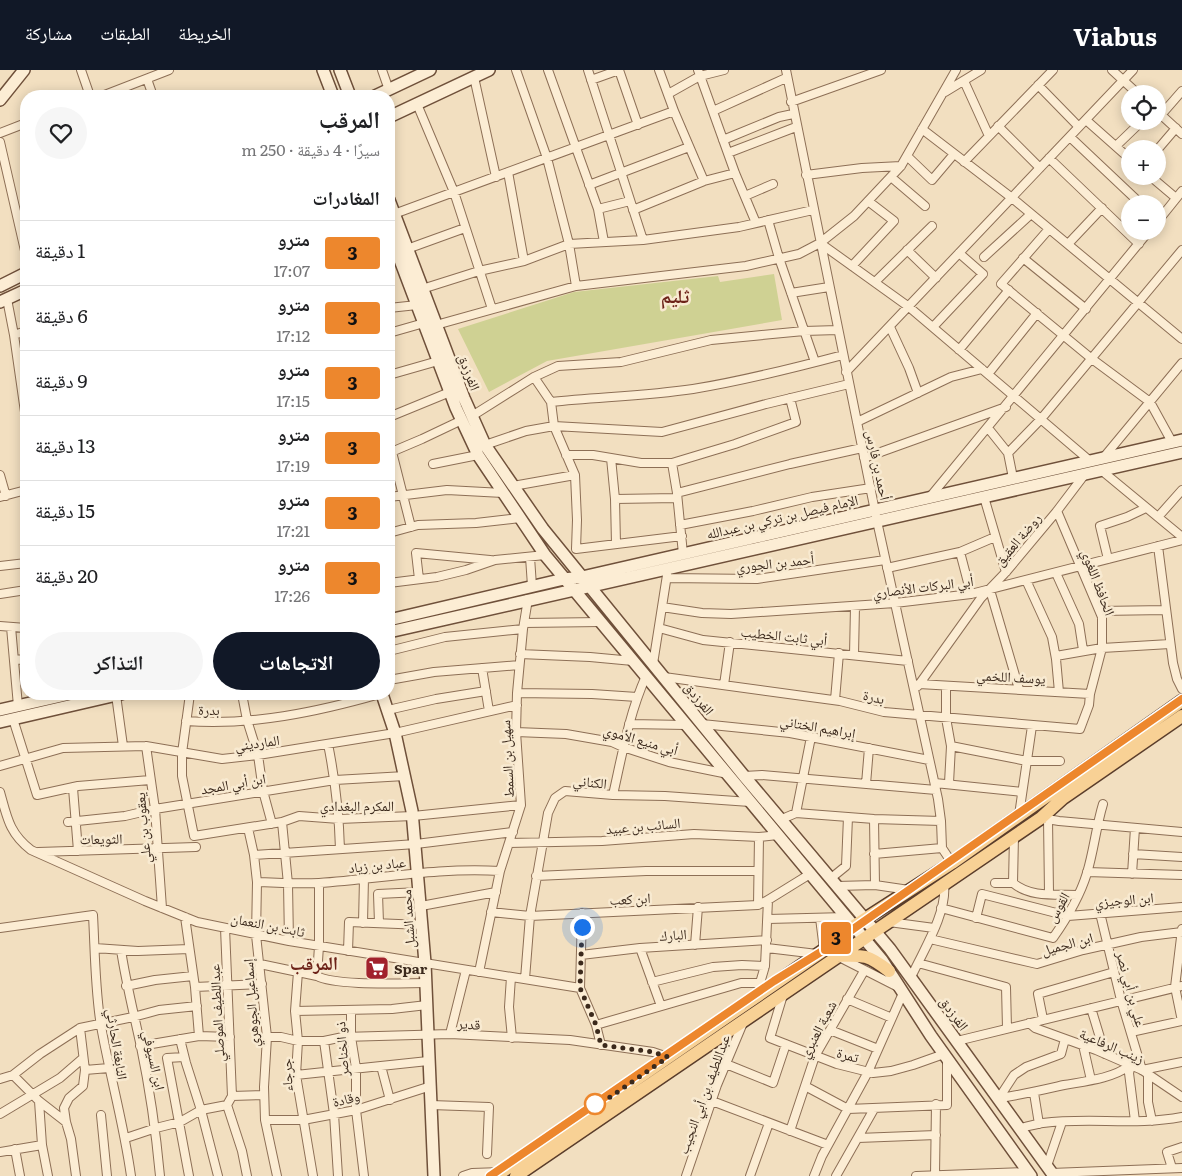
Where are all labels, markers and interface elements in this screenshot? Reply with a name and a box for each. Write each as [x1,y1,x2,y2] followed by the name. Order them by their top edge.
[1073,18,1157,53] text: Viabus
[25,19,72,46] text: مشاركة
[100,19,150,46] text: الطبقات
[178,19,231,46] text: الخريطة
[1121,85,1166,240] map controls
[1121,85,1166,130] button: locate
[319,100,380,135] text: المرقب
[35,107,87,159] button: heart
[241,137,380,161] text: سيرًا · 4 دقيقة · 250 m
[1121,140,1166,185] button: +
[313,183,380,211] text: المغادرات
[1121,195,1166,240] button: −
[277,224,310,252] text: مترو
[35,236,85,264] text: 1 دقيقة
[347,239,358,266] text: 3
[273,258,310,282] text: 17:07
[661,281,690,309] district label: ثليم
[277,289,310,317] text: مترو
[35,301,88,329] text: 6 دقيقة
[347,304,358,331] text: 3
[276,323,310,347] text: 17:12
[454,351,486,393] street label: الفرزدق
[277,354,310,382] text: مترو
[35,366,87,394] text: 9 دقيقة
[347,369,358,396] text: 3
[276,388,310,412] text: 17:15
[277,419,310,447] text: مترو
[862,428,896,502] street label: أحمد بن فارس
[35,431,95,459] text: 13 دقيقة
[347,434,358,461] text: 3
[276,453,310,477] text: 17:19
[277,484,310,512] text: مترو
[704,489,860,546] street label: الإمام فيصل بن تركي بن عبدالله
[35,496,95,524] text: 15 دقيقة
[347,499,358,526] text: 3
[989,508,1046,570] street label: روضة العقيق
[276,518,310,542] text: 17:21
[1075,546,1121,619] street label: الحافظ اللغوي
[735,548,815,579] street label: أحمد بن الجوري
[277,549,310,577] text: مترو
[35,561,98,589] text: 20 دقيقة
[347,564,358,591] text: 3
[871,570,975,605] street label: أبي البركات الأنصاري
[274,583,310,607] text: 17:26
[739,621,828,652] street label: أبي ثابت الخطيب
[35,632,203,690] button: التذاكر
[213,632,380,690] button: الاتجاهات
[976,664,1046,690] street label: يوسف اللخمي
[680,677,720,719] street label: الفرزدق
[861,684,887,708] street label: بدرة
[198,699,220,719] street label: بدرة
[778,710,857,745] street label: إبراهيم الختاني
[601,719,681,762] street label: أبي منيع الأموي
[494,720,518,798] street label: سهيل بن السمط
[233,729,281,758] street label: المارديني
[199,767,268,801] street label: ابن أبي المجد
[572,769,608,795] street label: الكناني
[129,791,158,864] street label: يعقوب بن علي
[320,795,394,818] street label: المكرم البغدادي
[605,812,681,838] street label: السائب بن عبيد
[79,828,123,848] street label: الثويعات
[347,851,407,877] street label: عباد بن زياد
[1094,886,1155,914] street label: ابن الوجيزي
[609,887,651,909] street label: ابن كعب
[1040,888,1074,926] street label: القوس
[395,889,419,949] street label: محمد الشبل
[229,907,307,941] street label: ثابت بن النعمان
[570,915,595,940] your location
[820,922,852,954] line badge: 3
[659,923,687,945] street label: البارك
[831,924,841,951] text: 3
[1039,926,1095,960] street label: ابن الجميل
[290,948,338,976] district label: المرقب
[1110,948,1152,1030] street label: علي بن أبي نصر
[364,955,390,981] supermarket icon: Spar
[237,958,266,1048] street label: إسماعيل الجوهري
[394,958,428,978] place label: Spar
[203,963,231,1063] street label: عبداللطيف الموصلي
[936,992,974,1034] street label: الفرزدق
[793,997,843,1063] street label: شعبة العنبري
[100,1007,133,1081] street label: النابغة الحارثي
[456,1012,481,1034] street label: قدير
[329,1021,353,1078] street label: ذو الخناصر
[1077,1022,1147,1068] street label: زينب الرفاعية
[136,1028,171,1092] street label: ابن السيوفي
[672,1031,736,1158] street label: عبداللطيف بن أبي النجيب
[835,1041,861,1067] street label: تمرة
[275,1058,297,1092] street label: جرجاء
[330,1085,362,1111] street label: وقادة
[584,1093,606,1115] unlabelled marker

